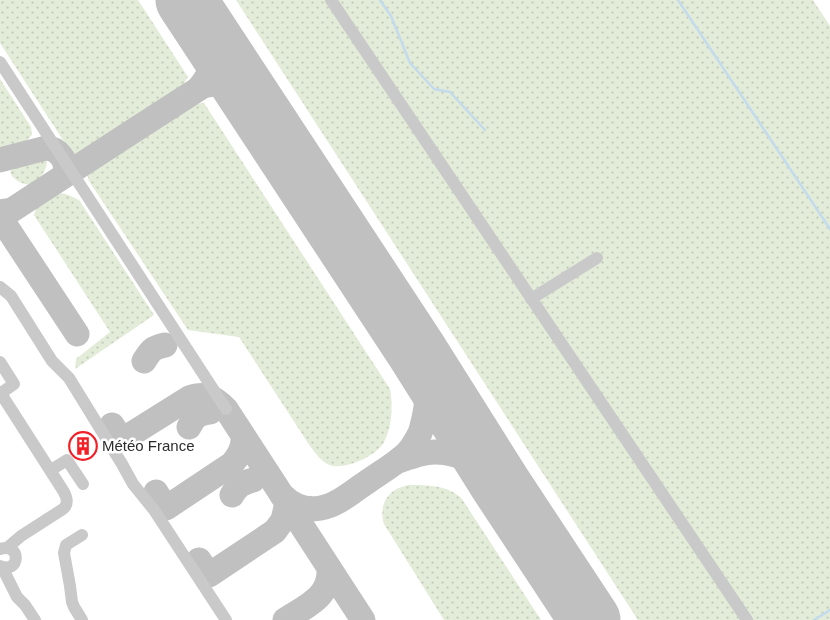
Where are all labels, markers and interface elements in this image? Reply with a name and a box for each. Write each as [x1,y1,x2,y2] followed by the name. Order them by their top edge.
[68,431,98,461] building icon: Météo France
[102,437,195,454] place label: Météo France

